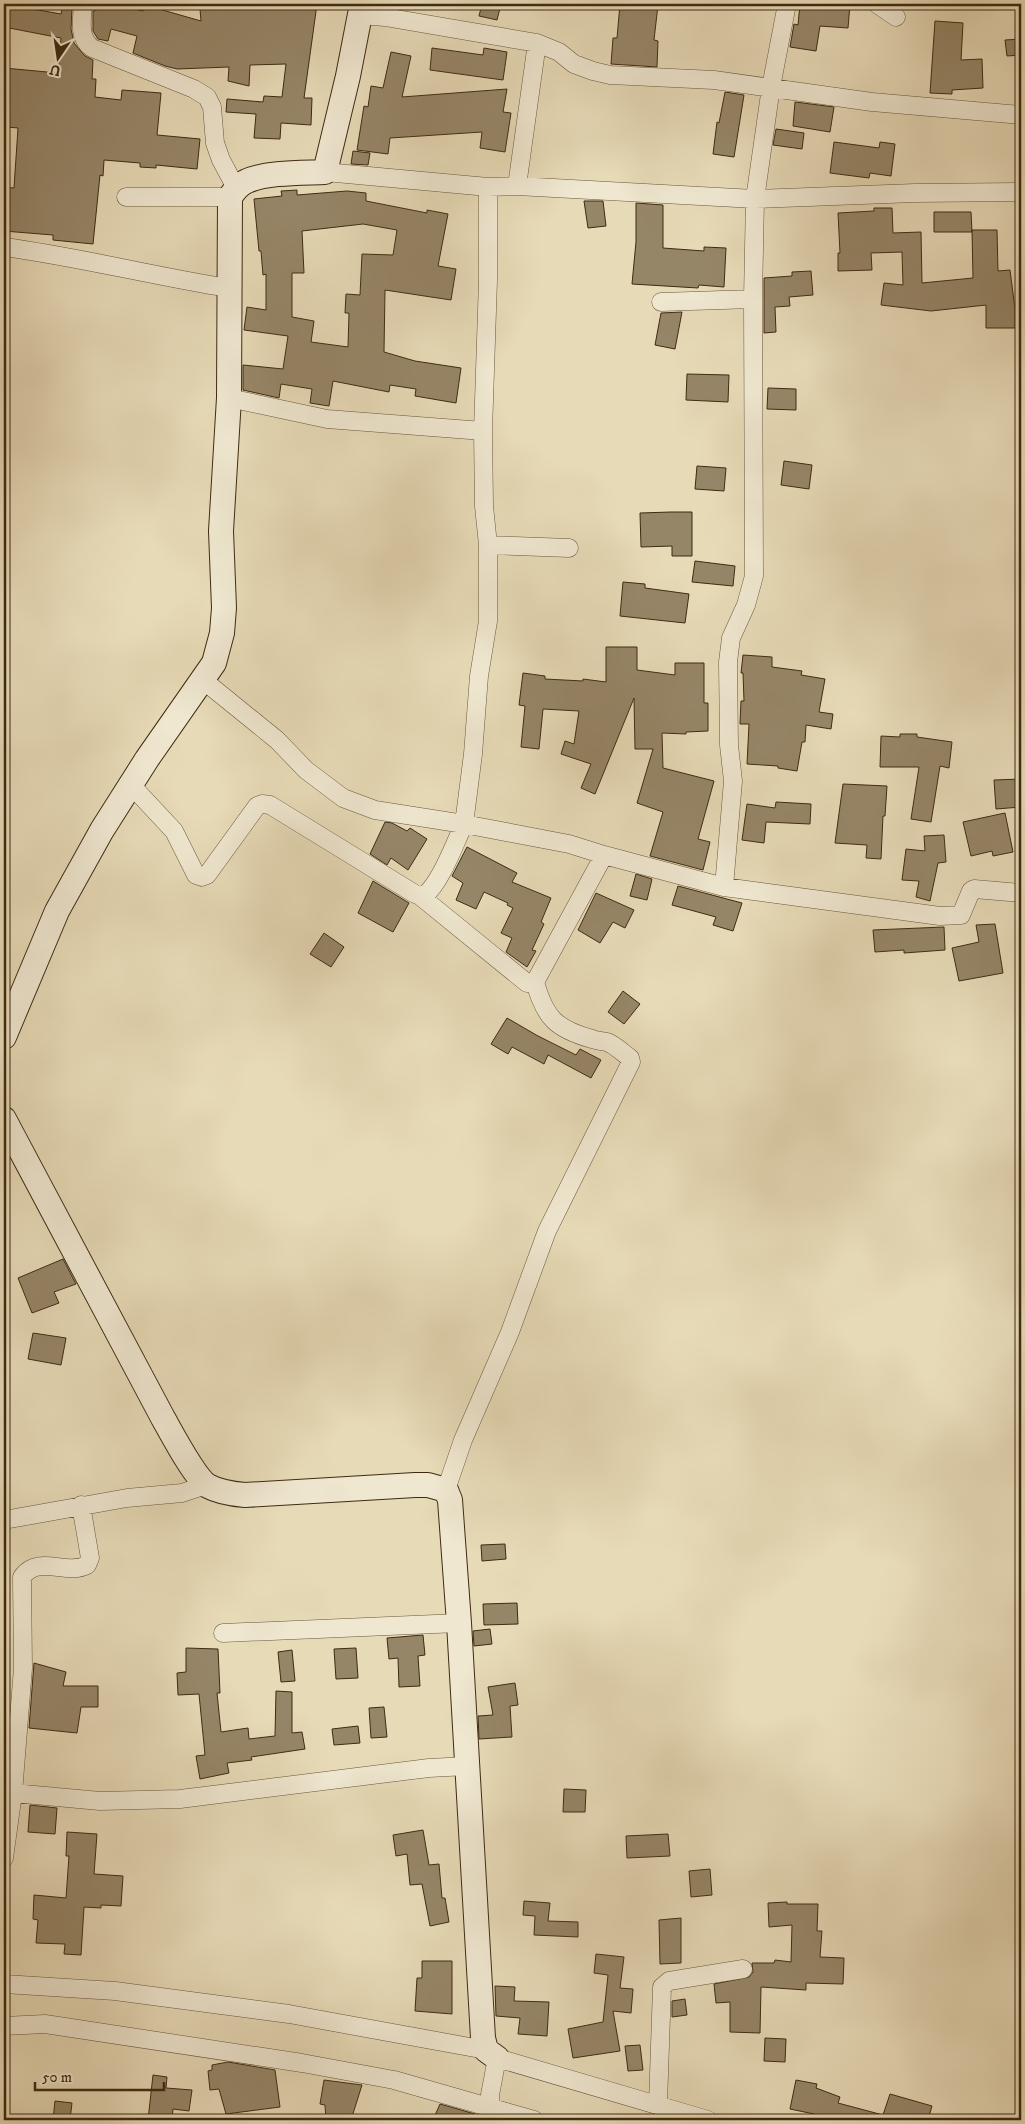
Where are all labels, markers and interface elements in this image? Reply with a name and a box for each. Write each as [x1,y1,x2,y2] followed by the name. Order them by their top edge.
[32,32,82,82] north arrow
[48,60,63,80] text: U
[35,2059,164,2091] scale bar
[42,2068,72,2087] text: 50 m

